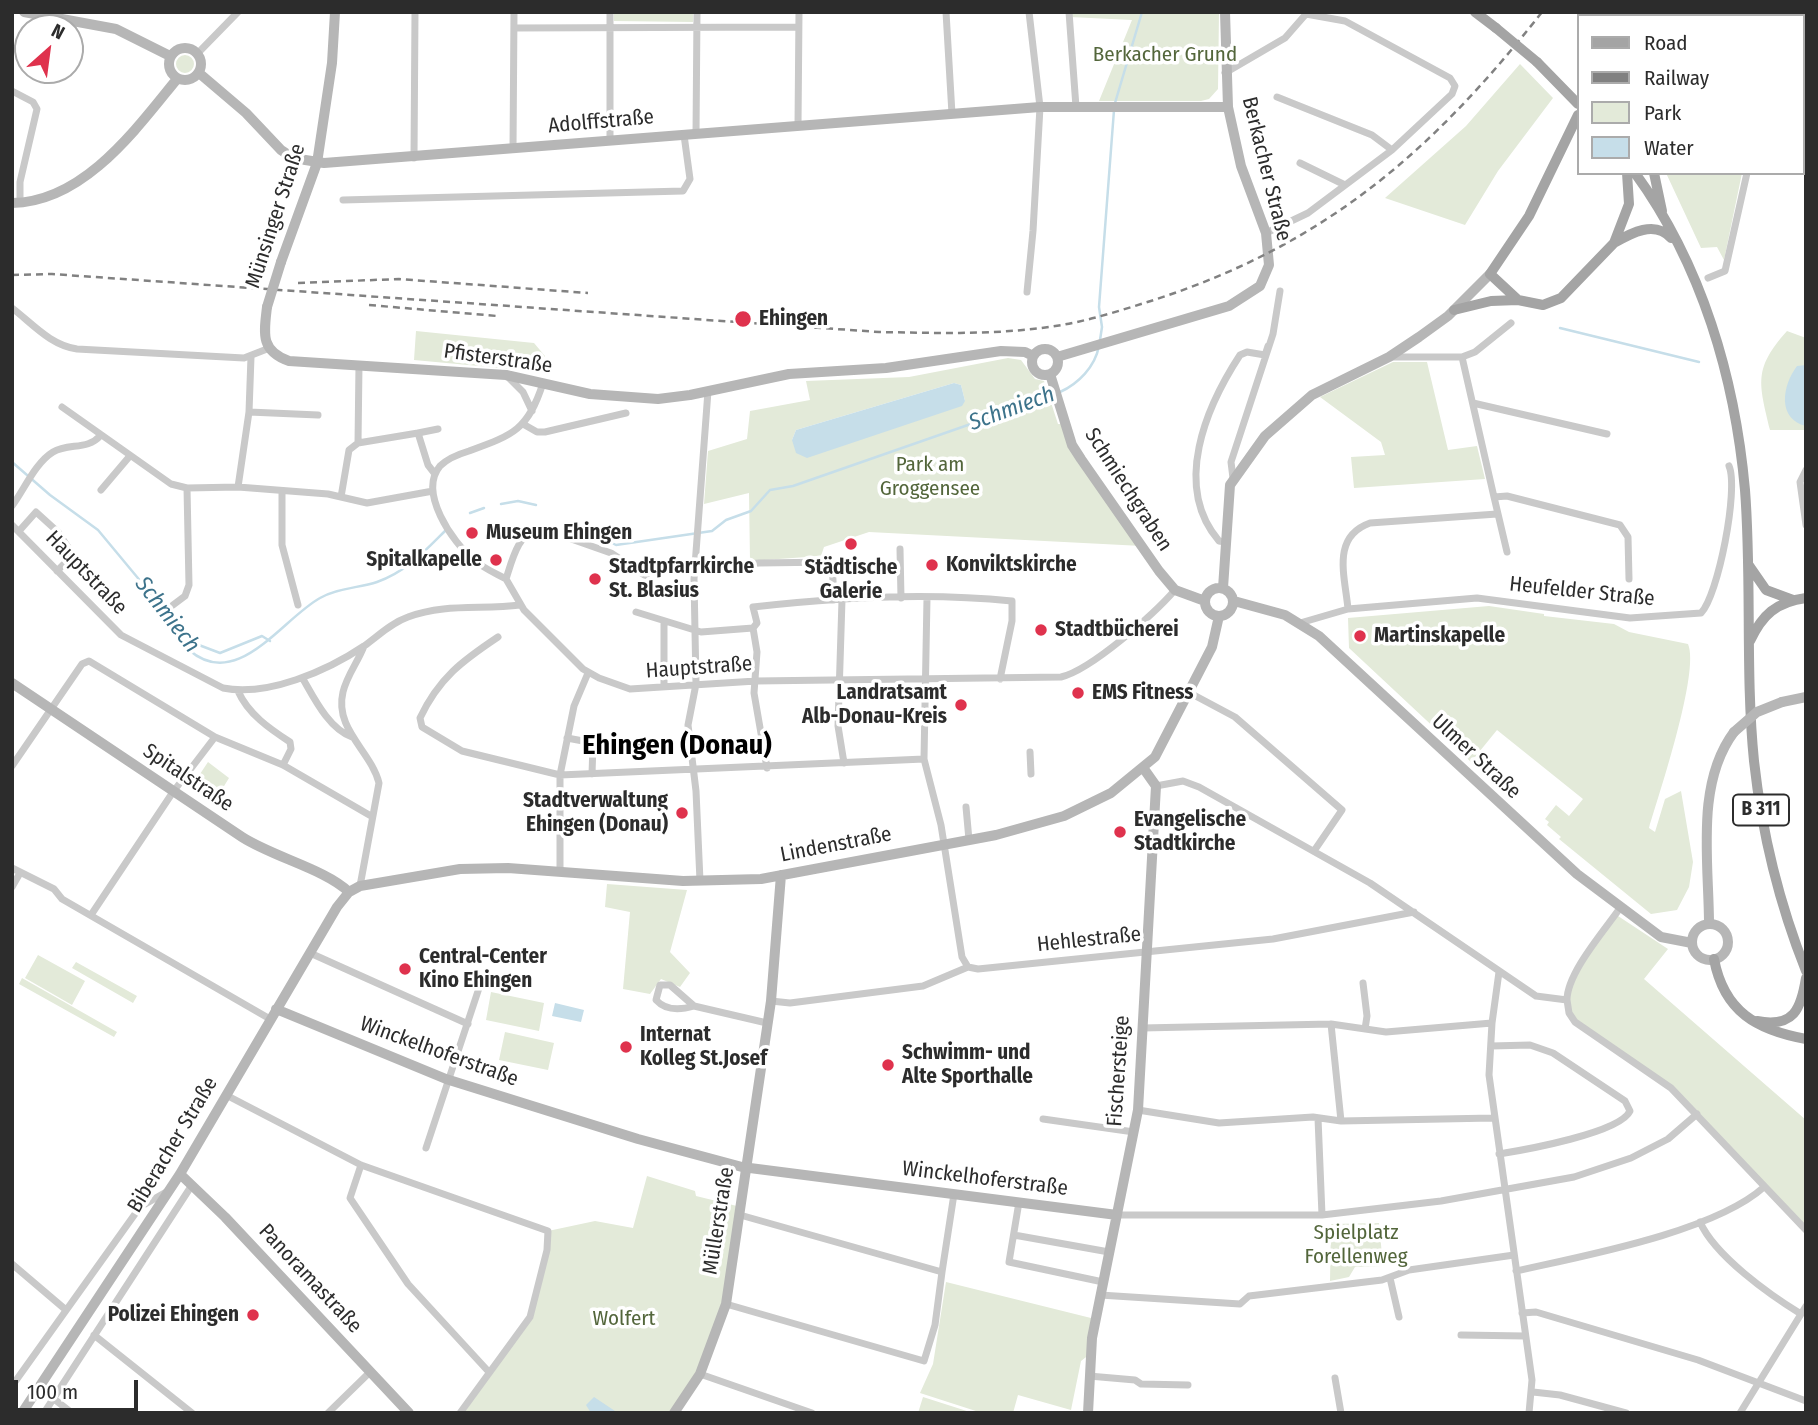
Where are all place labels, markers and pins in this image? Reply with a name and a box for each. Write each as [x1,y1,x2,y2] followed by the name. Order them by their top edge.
[759,306,828,332] place label: Ehingen
[733,309,753,329] marker: Ehingen
[486,520,632,546] place label: Museum Ehingen
[464,525,480,541] marker: Museum Ehingen
[843,536,859,552] marker: Städtische Galerie
[366,547,482,573] place label: Spitalkapelle
[488,552,504,568] marker: Spitalkapelle
[946,552,1077,578] place label: Konviktskirche
[609,554,754,604] place label: Stadtpfarrkirche St. Blasius
[805,555,897,605] place label: Städtische Galerie
[924,557,940,573] marker: Konviktskirche
[587,571,603,587] marker: Stadtpfarrkirche St. Blasius
[1055,617,1179,643] place label: Stadtbücherei
[1033,622,1049,638] marker: Stadtbücherei
[1374,623,1505,649] place label: Martinskapelle
[1352,628,1368,644] marker: Martinskapelle
[802,680,947,730] place label: Landratsamt Alb-Donau-Kreis
[1092,680,1194,706] place label: EMS Fitness
[1070,685,1086,701] marker: EMS Fitness
[953,697,969,713] marker: Landratsamt Alb-Donau-Kreis
[523,788,668,838] place label: Stadtverwaltung Ehingen (Donau)
[674,805,690,821] marker: Stadtverwaltung Ehingen (Donau)
[1134,807,1246,857] place label: Evangelische Stadtkirche
[1112,824,1128,840] marker: Evangelische Stadtkirche
[419,944,547,994] place label: Central-Center Kino Ehingen
[397,961,413,977] marker: Central-Center Kino Ehingen
[640,1022,767,1072] place label: Internat Kolleg St.Josef
[618,1039,634,1055] marker: Internat Kolleg St.Josef
[902,1040,1033,1090] place label: Schwimm- und Alte Sporthalle
[880,1057,896,1073] marker: Schwimm- und Alte Sporthalle
[108,1302,239,1328] place label: Polizei Ehingen
[245,1307,261,1323] marker: Polizei Ehingen

